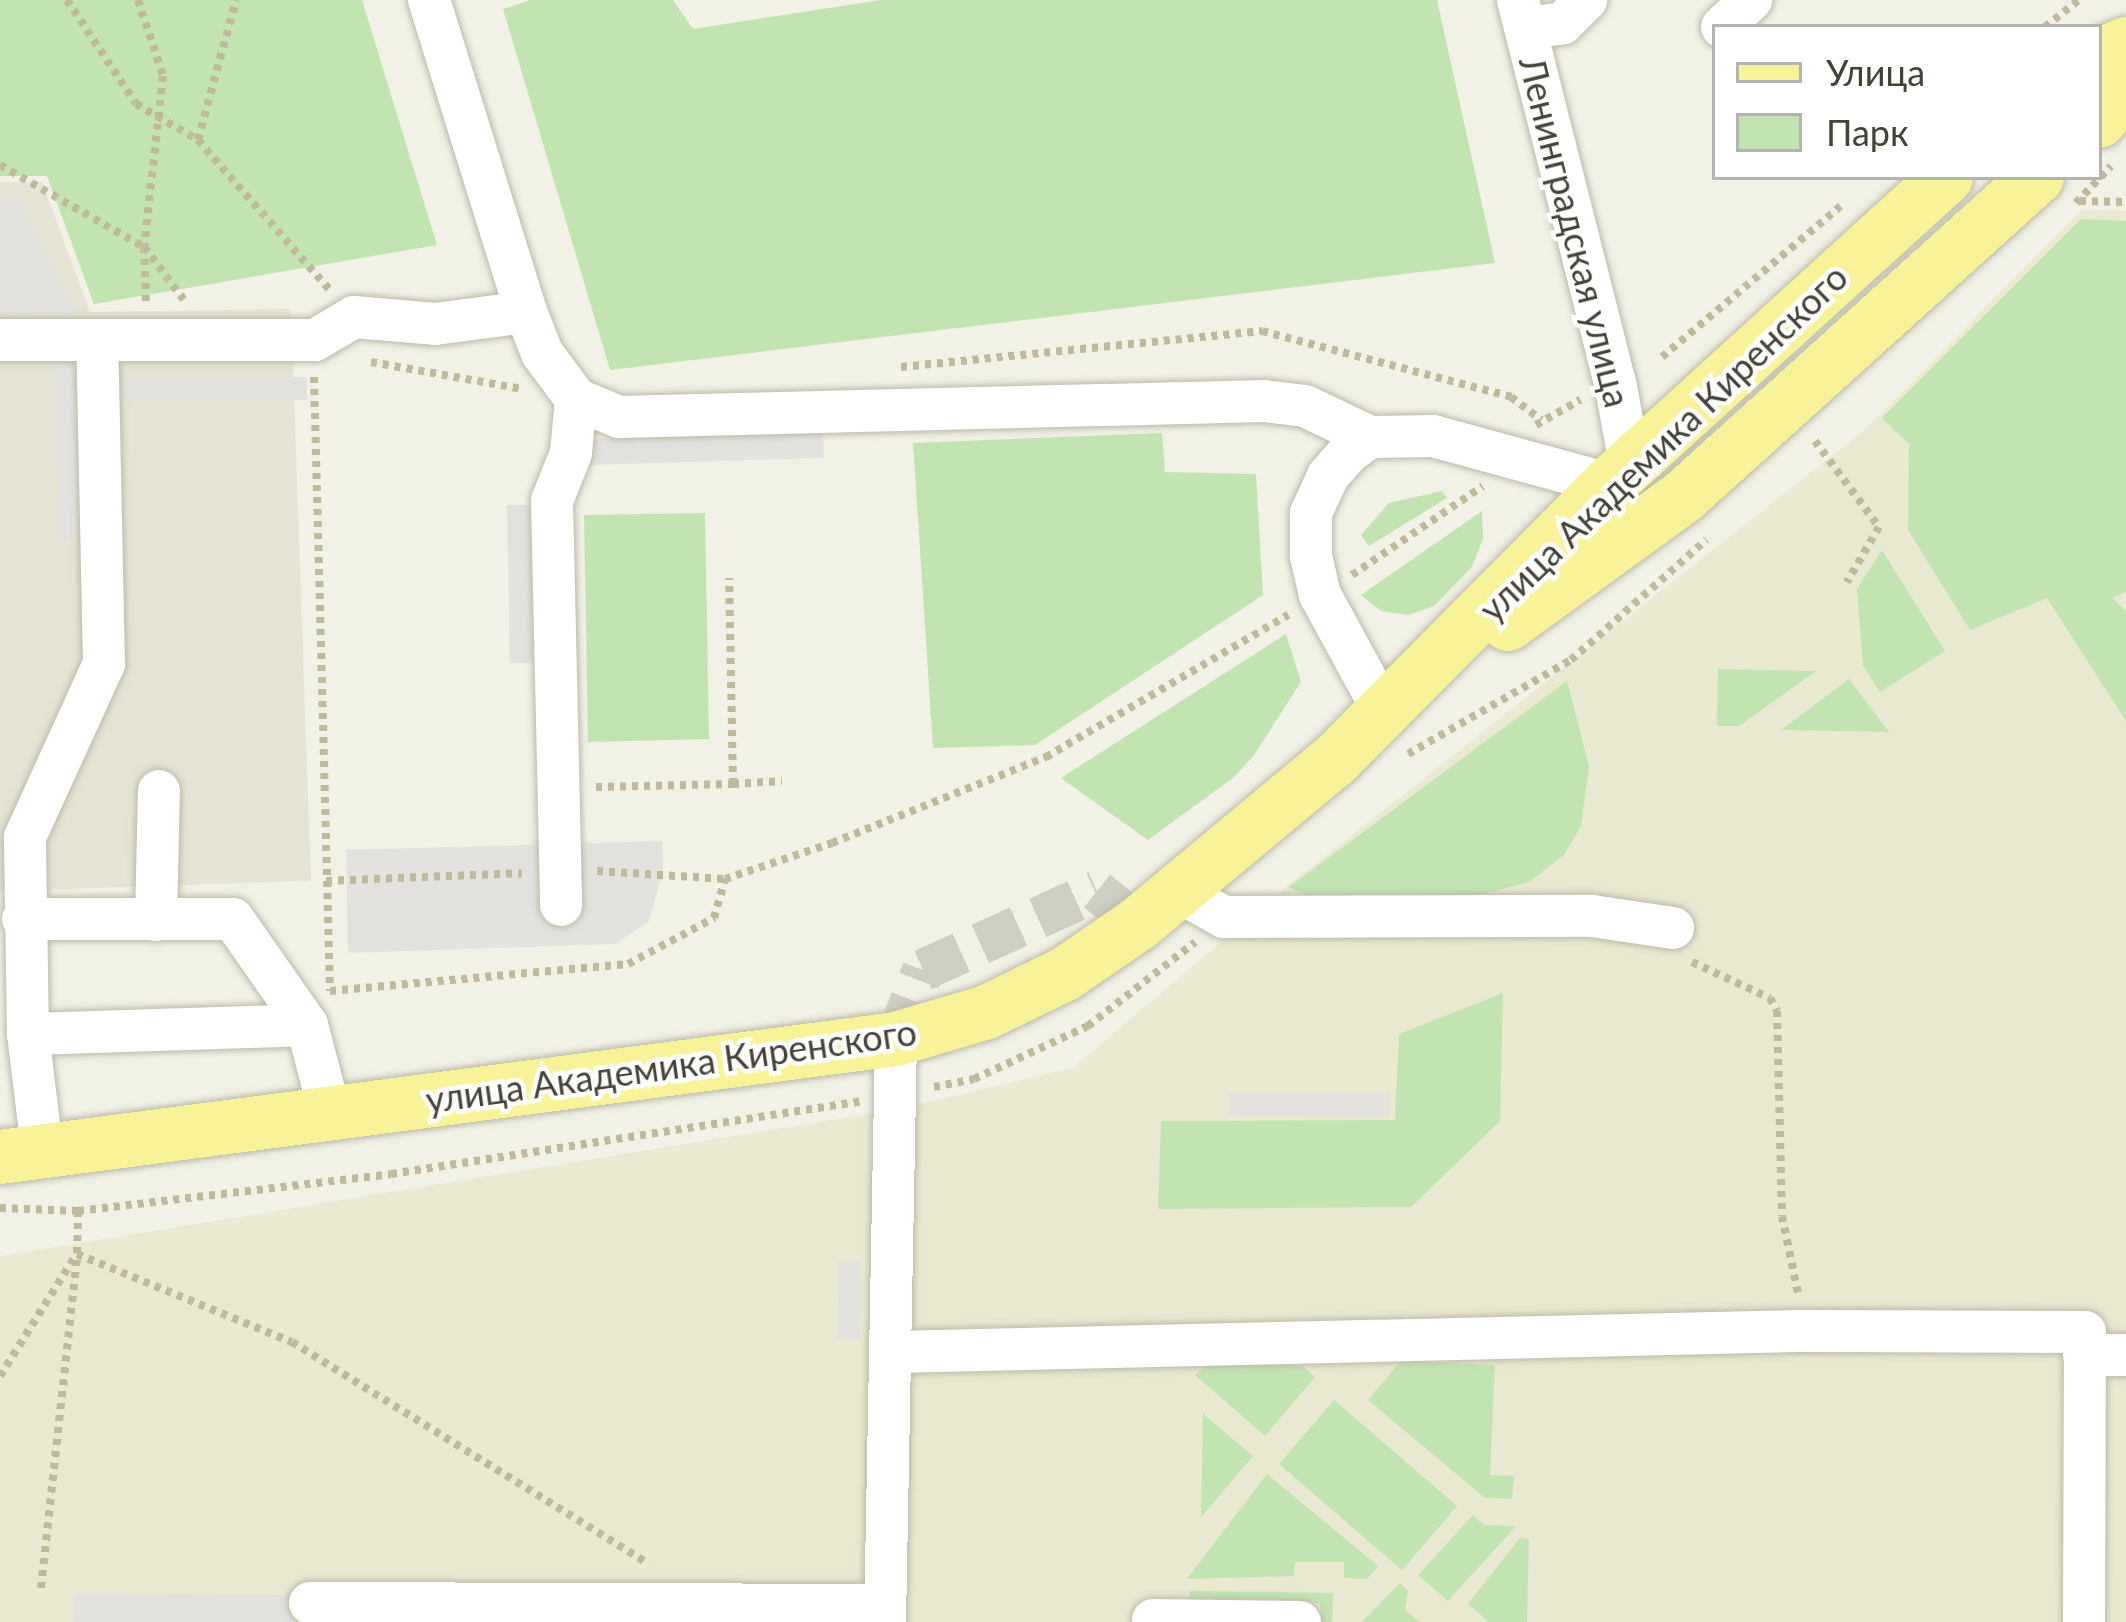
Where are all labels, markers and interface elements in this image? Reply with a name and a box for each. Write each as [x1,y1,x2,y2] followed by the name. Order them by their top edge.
[1712,24,2102,180] legend
[1826,50,1925,94] text: Улица
[1511,52,1639,412] street label: Ленинградская улица
[1826,110,1909,154] text: Парк
[1470,256,1856,630] street label: улица Академика Киренского
[423,1010,919,1122] street label: улица Академика Киренского

